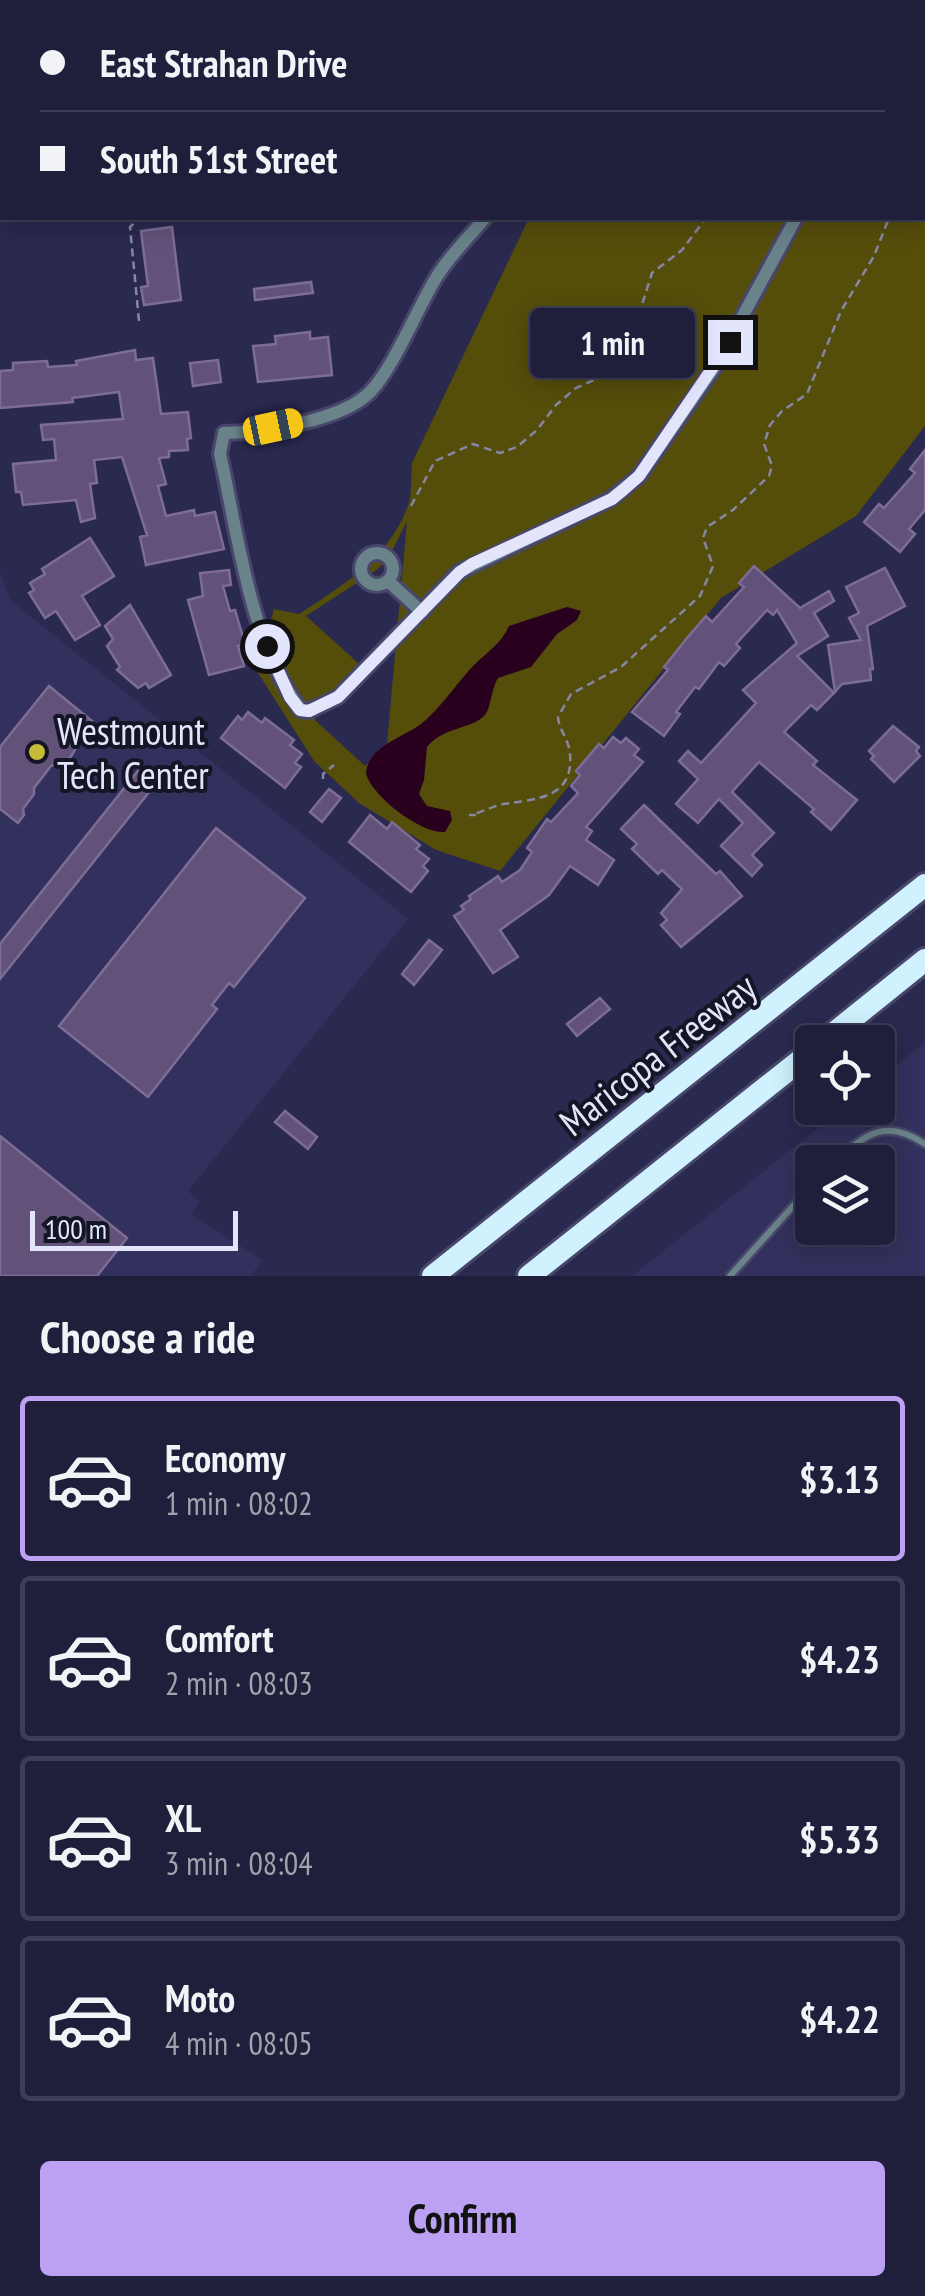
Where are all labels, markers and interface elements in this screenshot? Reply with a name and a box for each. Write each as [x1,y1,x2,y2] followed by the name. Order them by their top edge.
[100,38,348,87] text: East Strahan Drive
[100,134,337,183] text: South 51st Street
[530,307,695,377] callout: 1 min
[708,320,753,365] route end
[580,322,645,364] text: 1 min
[241,406,305,448] car
[245,624,290,669] route start
[57,706,209,799] place label: Westmount Tech Center
[26,741,48,763] marker: Westmount Tech Center
[549,962,766,1146] street label: Maricopa Freeway
[795,1025,895,1245] map controls
[795,1025,895,1125] button: locate
[795,1145,895,1245] button: layers
[30,1206,238,1250] scale bar
[45,1210,107,1247] text: 100 m
[40,1307,255,1365] text: Choose a ride
[165,1433,285,1482] text: Economy
[45,1434,135,1524] icon: car
[799,1454,880,1503] text: $3.13
[165,1482,313,1524] text: 1 min · 08:02
[165,1613,274,1662] text: Comfort
[45,1614,135,1704] icon: car
[799,1634,880,1683] text: $4.23
[165,1662,313,1704] text: 2 min · 08:03
[165,1793,201,1842] text: XL
[45,1794,135,1884] icon: car
[799,1814,880,1863] text: $5.33
[165,1842,313,1884] text: 3 min · 08:04
[165,1973,235,2022] text: Moto
[45,1974,135,2064] icon: car
[799,1994,880,2043] text: $4.22
[165,2022,313,2064] text: 4 min · 08:05
[40,2161,885,2276] button: Confirm

